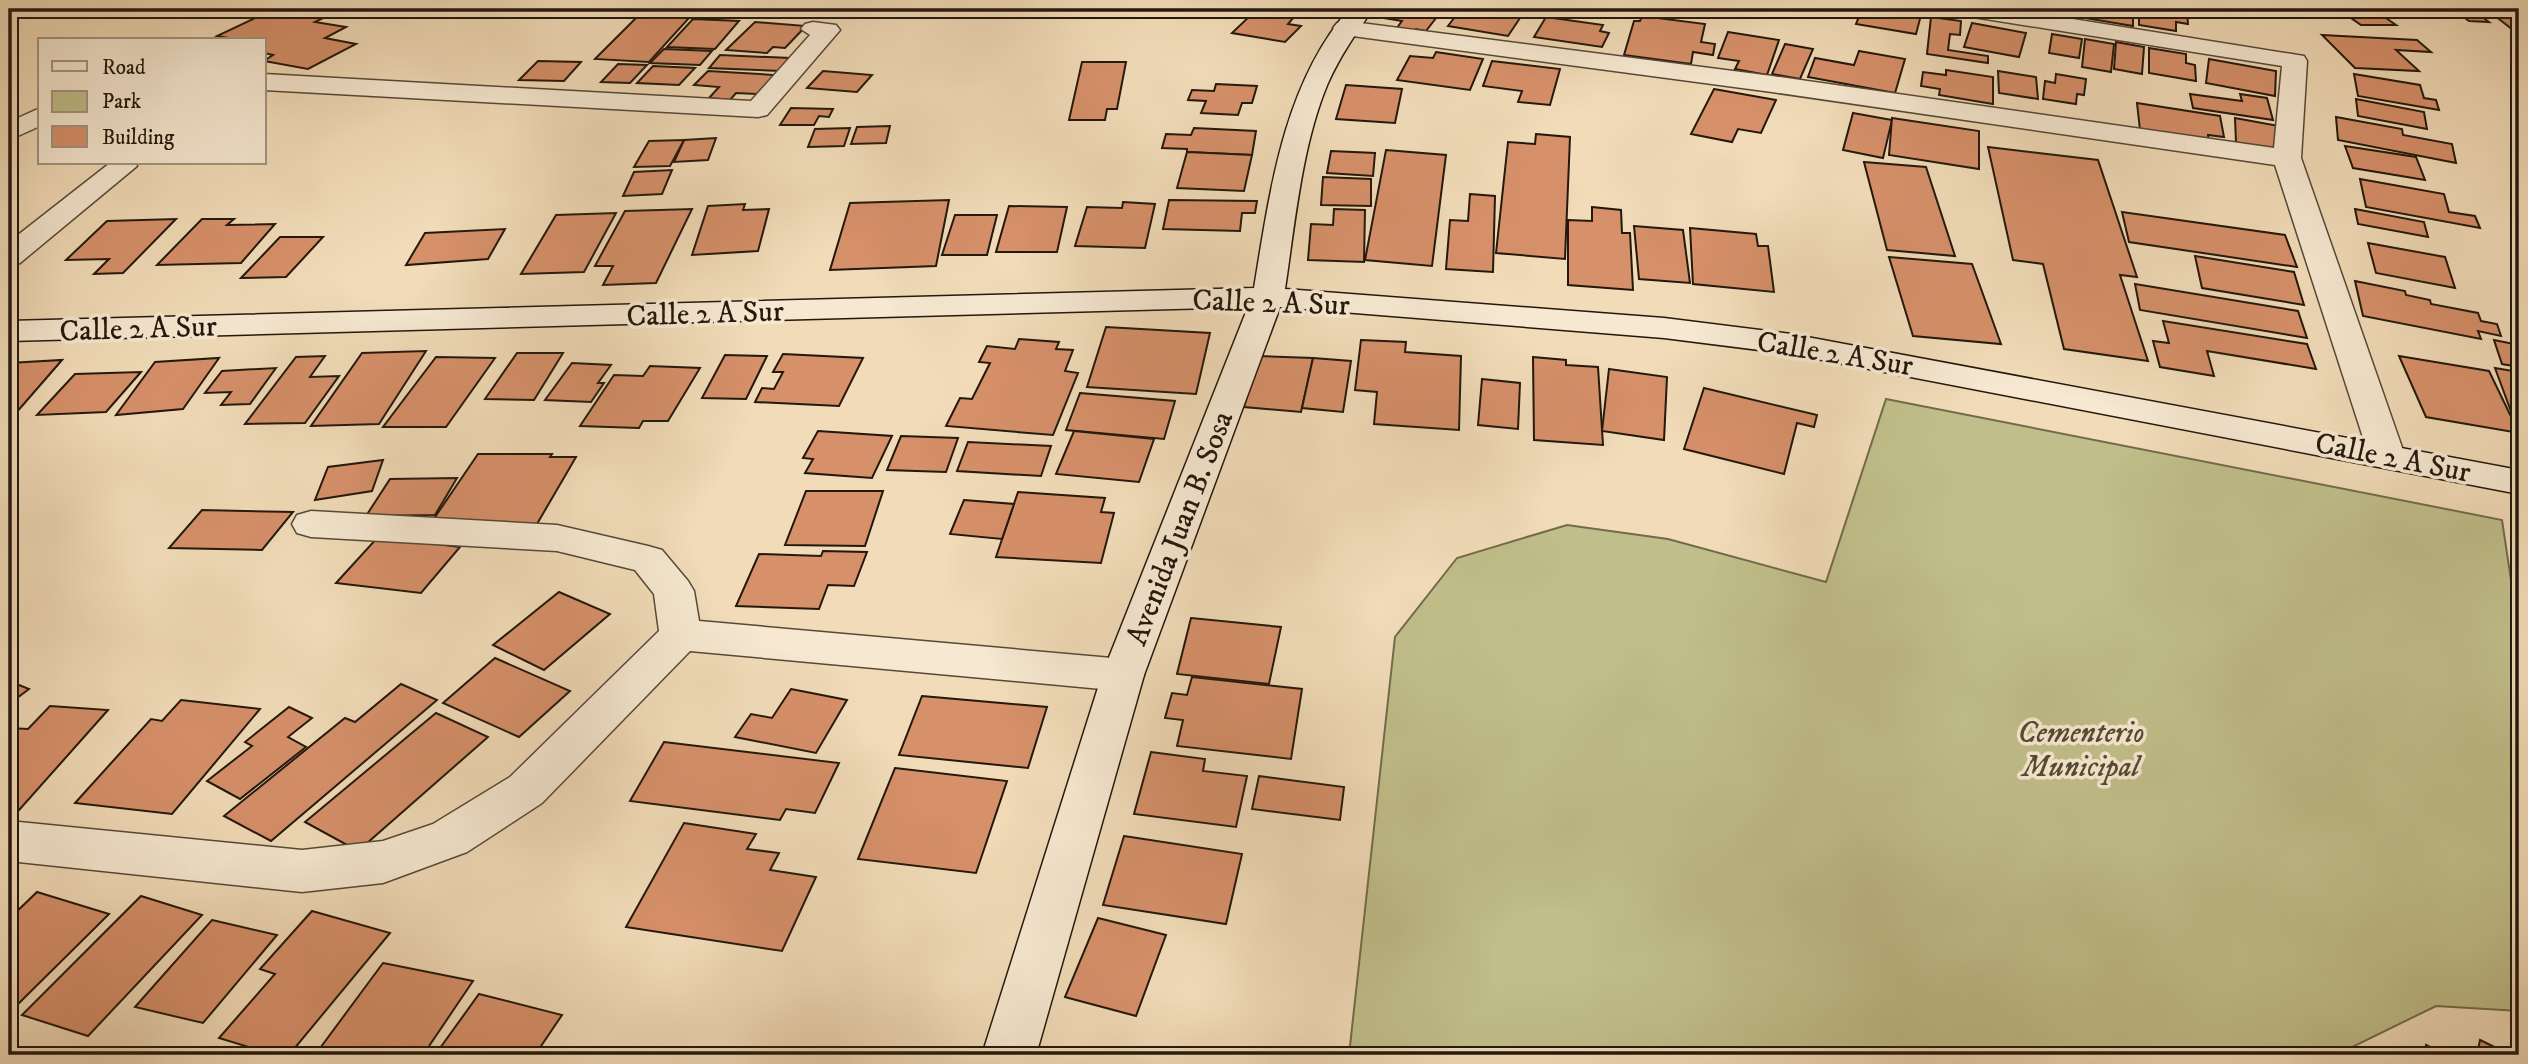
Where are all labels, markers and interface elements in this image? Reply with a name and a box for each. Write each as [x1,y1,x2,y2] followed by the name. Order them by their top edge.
[38,38,266,164] legend
[102,55,146,81] text: Road
[102,89,142,115] text: Park
[102,125,175,151] text: Building
[1192,282,1350,325] street label: Calle 2 A Sur
[626,293,784,336] street label: Calle 2 A Sur
[59,308,217,351] street label: Calle 2 A Sur
[1754,324,1915,385] street label: Calle 2 A Sur
[1119,406,1242,651] street label: Avenida Juan B. Sosa
[2312,425,2474,492] street label: Calle 2 A Sur
[2017,715,2145,786] park label: Cementerio Municipal

